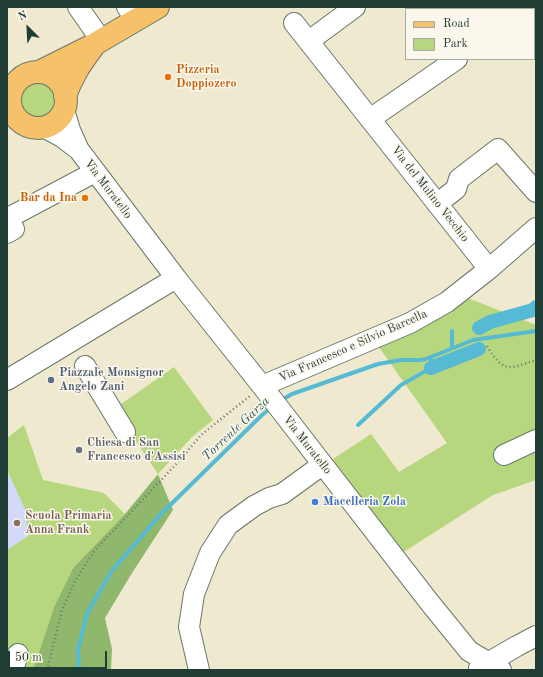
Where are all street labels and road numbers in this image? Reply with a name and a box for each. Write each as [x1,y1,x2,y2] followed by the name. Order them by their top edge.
[388,143,472,245] street label: Via del Mulino Vecchio
[81,156,135,222] street label: Via Muratello
[276,307,430,385] street label: Via Francesco e Silvio Barcella
[280,413,334,477] street label: Via Muratello

